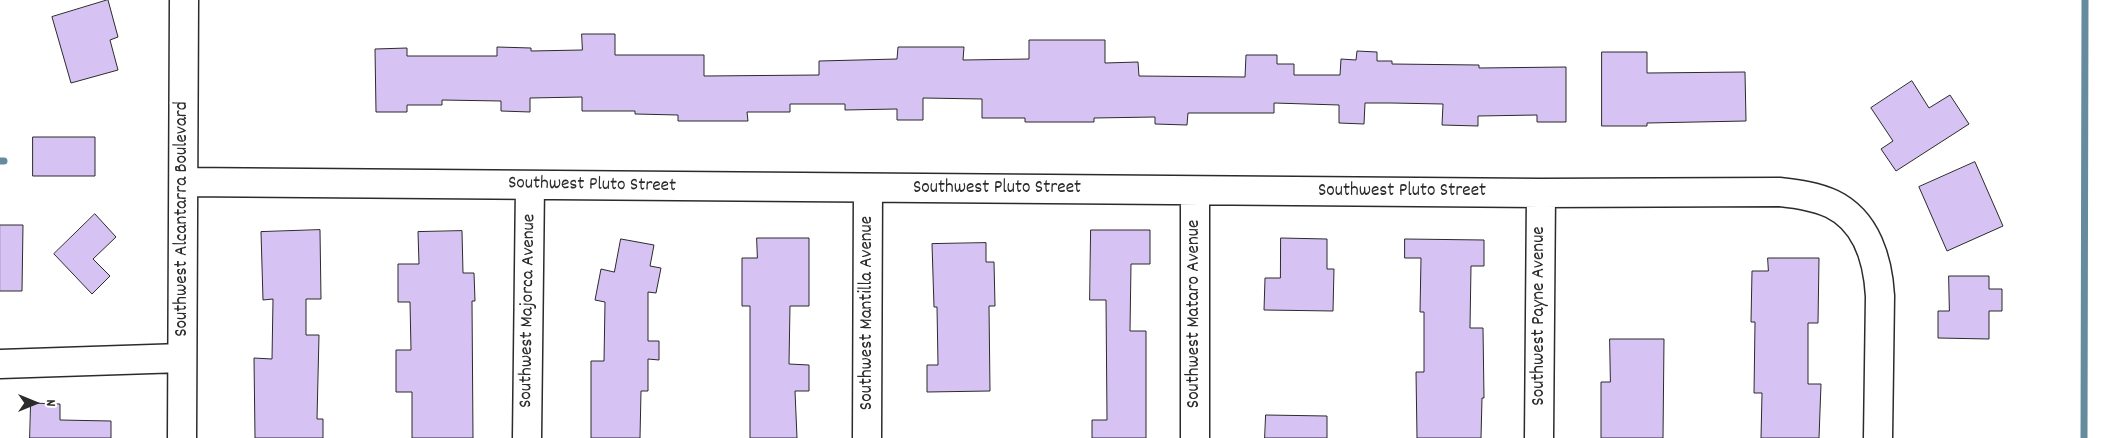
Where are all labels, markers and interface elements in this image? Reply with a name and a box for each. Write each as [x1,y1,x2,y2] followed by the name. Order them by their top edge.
[172,101,194,337] street label: Southwest Alcantarra Boulevard
[508,173,676,199] street label: Southwest Pluto Street
[913,178,1081,200] street label: Southwest Pluto Street
[1318,181,1486,203] street label: Southwest Pluto Street
[516,214,542,408] street label: Southwest Majorca Avenue
[857,216,879,410] street label: Southwest Mantilla Avenue
[1184,220,1206,408] street label: Southwest Mataro Avenue
[1529,226,1551,406] street label: Southwest Payne Avenue
[10,378,60,428] north arrow
[40,400,60,406] text: N

